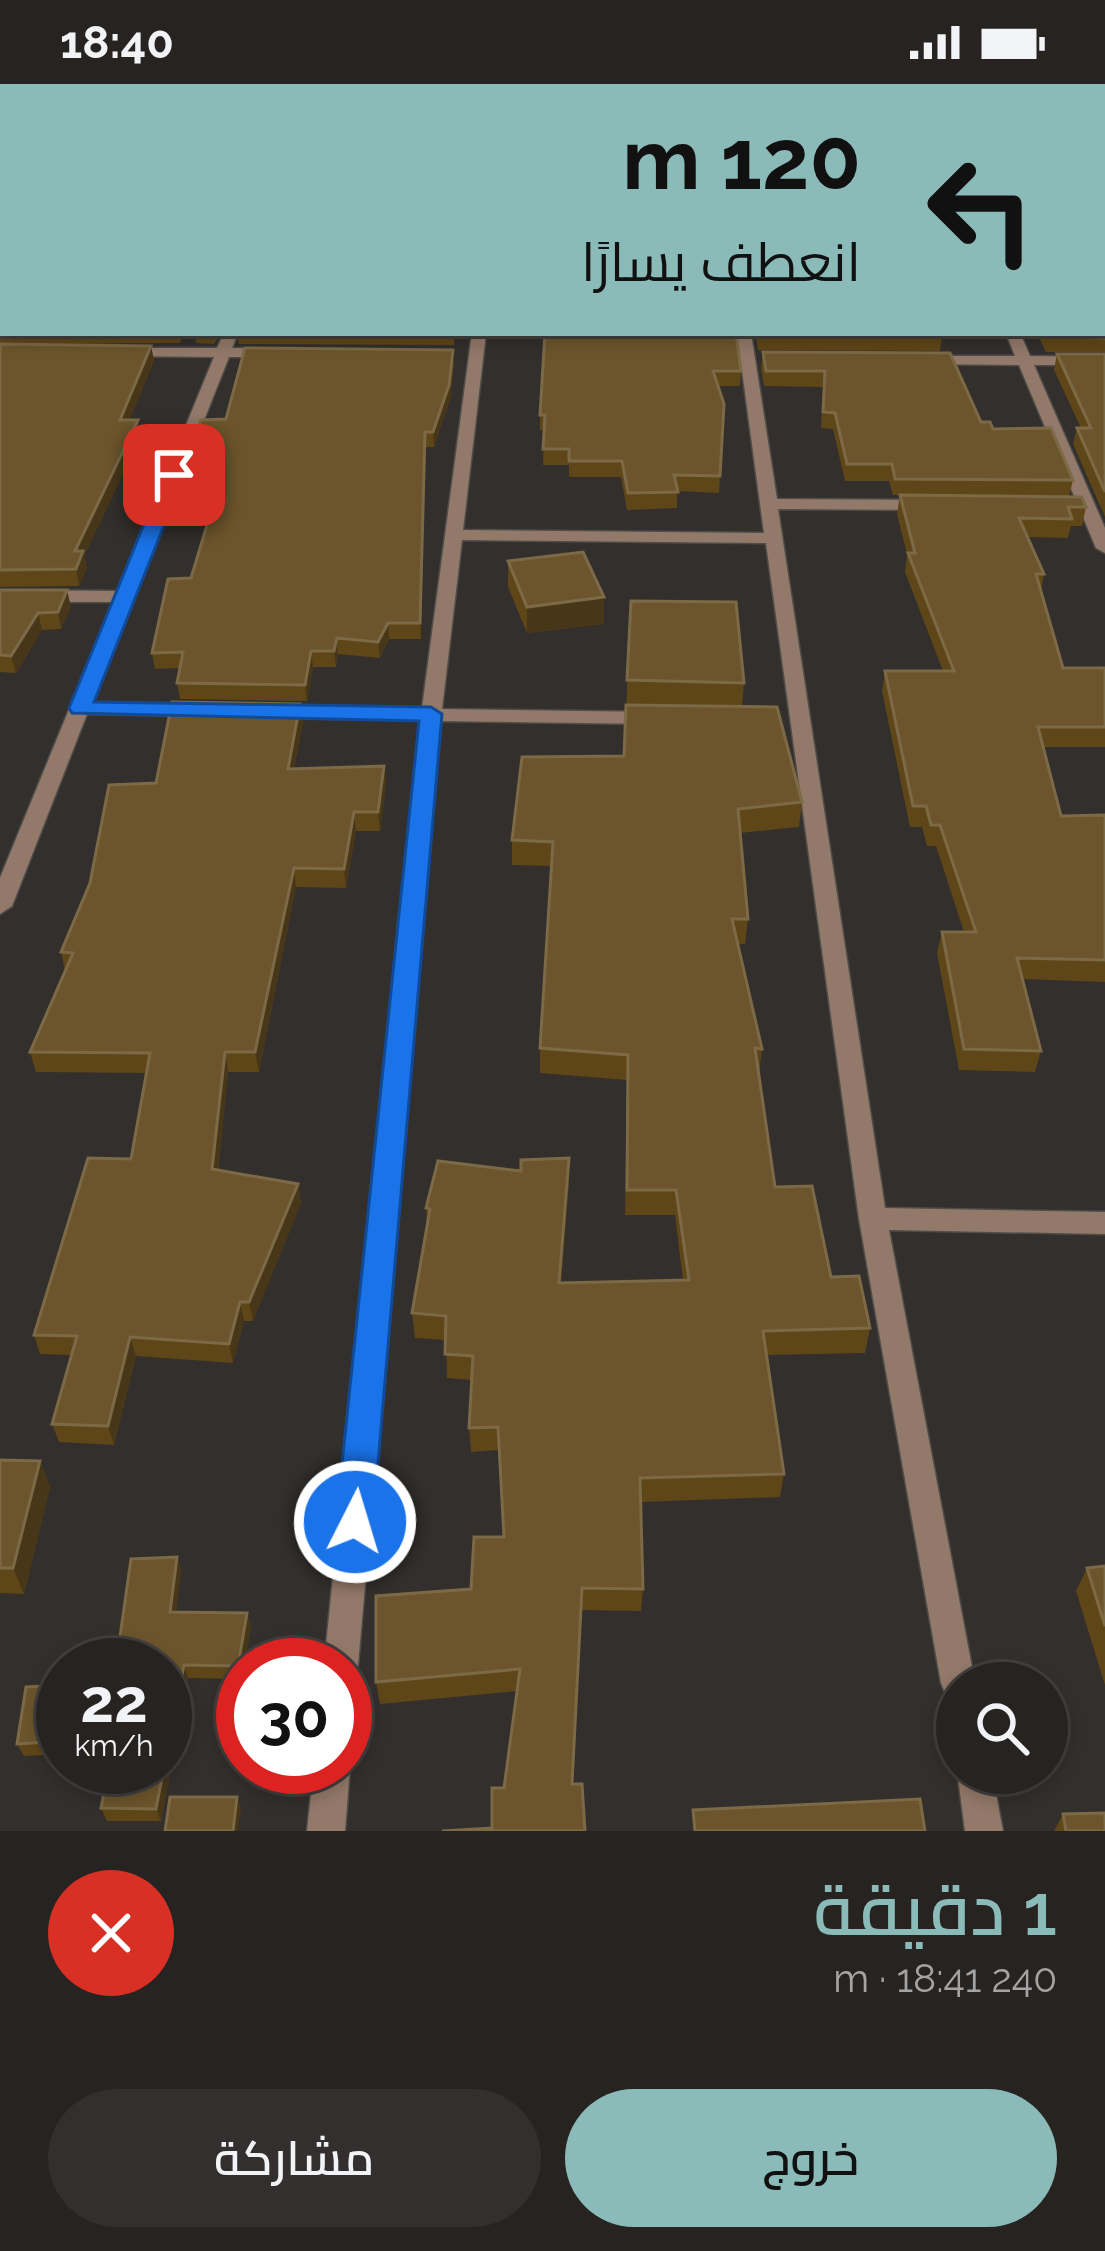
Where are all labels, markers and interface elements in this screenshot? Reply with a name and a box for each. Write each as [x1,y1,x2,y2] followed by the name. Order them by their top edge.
[60,16,174,69] text: 18:40
[622,110,861,209] text: 120 m
[903,132,1059,288] icon: left
[581,230,861,294] text: انعطف يسارًا
[123,424,225,526] pin
[141,442,207,508] icon: arrive
[292,1459,418,1585] position arrow
[216,1638,372,1794] speed limit sign: 30
[936,1662,1068,1794] map controls
[936,1662,1068,1794] button: search
[80,1666,148,1736] text: 22
[74,1728,154,1763] text: km/h
[814,1867,1057,1952] text: 1 دقيقة
[48,1870,174,1996] button: close
[833,1955,1057,2001] text: 240 m · 18:41
[48,2089,541,2227] button: مشاركة
[565,2089,1057,2227] button: خروج

